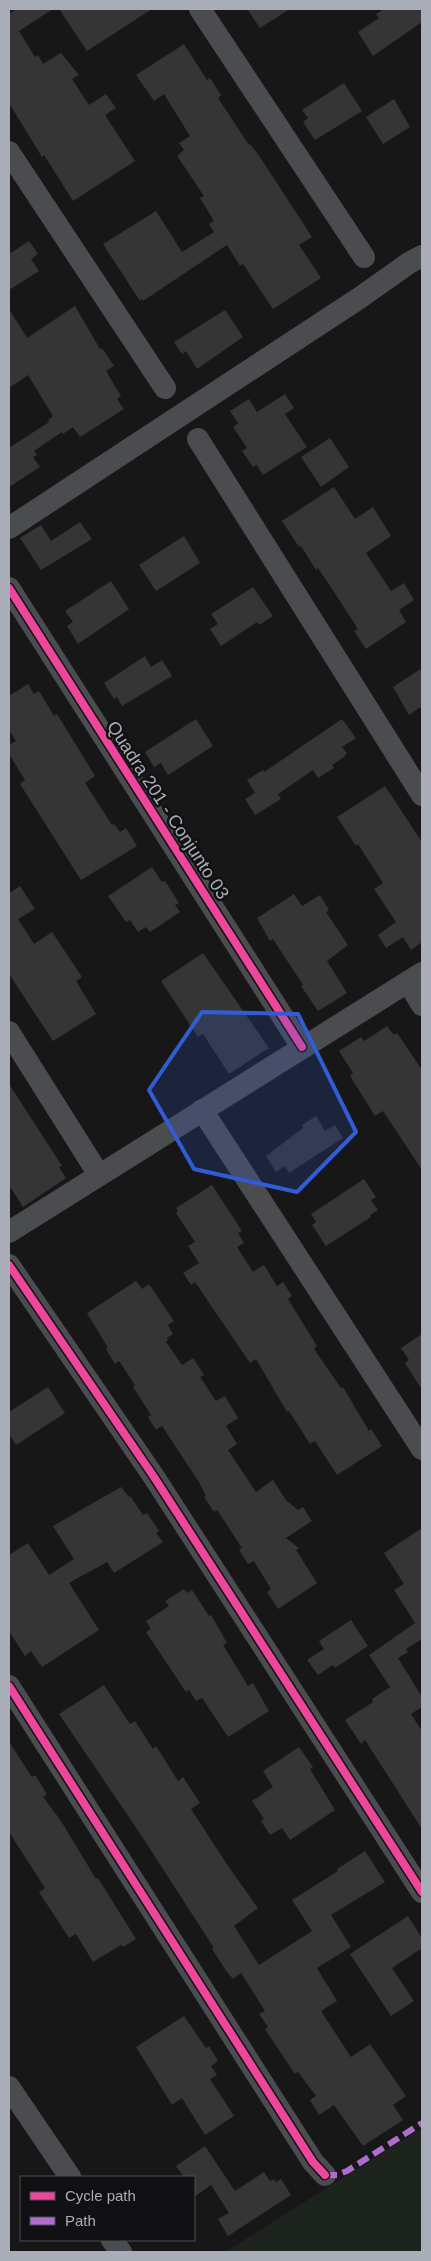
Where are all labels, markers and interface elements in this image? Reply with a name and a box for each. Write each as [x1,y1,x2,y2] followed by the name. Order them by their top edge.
[103,717,233,903] street label: Quadra 201 - Conjunto 03
[20,2176,195,2241] legend
[65,2187,136,2204] text: Cycle path
[65,2212,96,2229] text: Path

